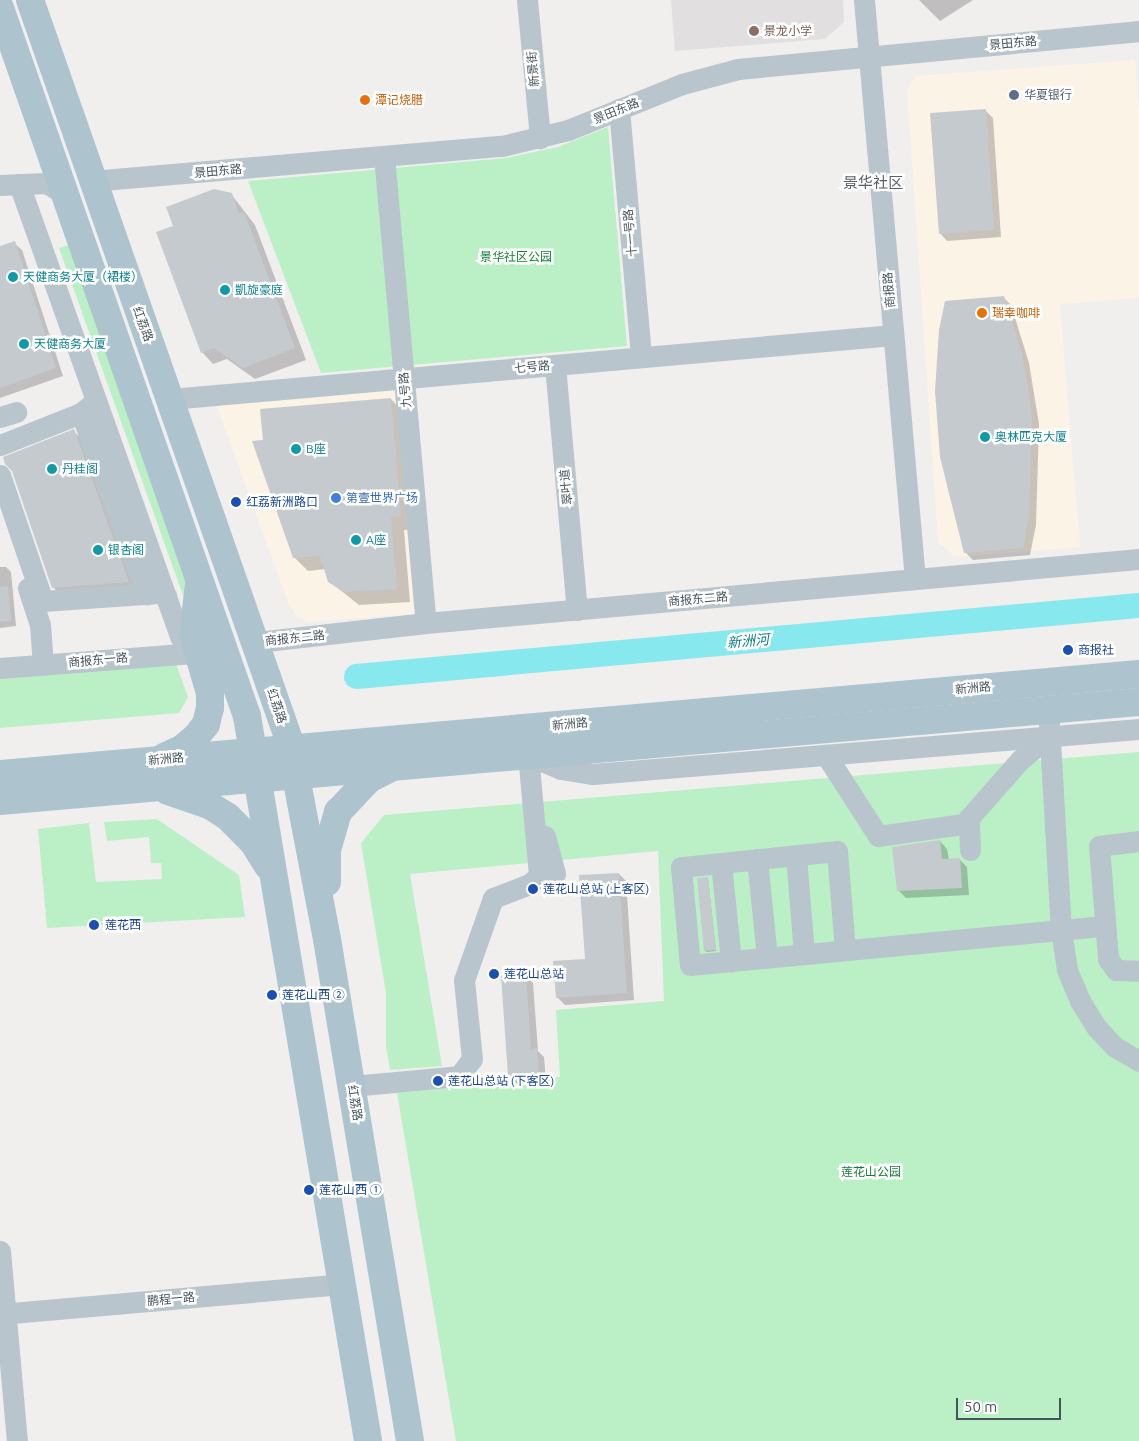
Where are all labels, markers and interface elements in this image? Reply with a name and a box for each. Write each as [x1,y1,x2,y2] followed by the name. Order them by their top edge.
[764,24,812,38] place label: 景龙小学
[748,25,760,37] marker: 景龙小学
[988,34,1038,52] street label: 景田东路
[524,50,542,88] street label: 新景街
[1024,88,1072,102] place label: 华夏银行
[1008,89,1020,101] marker: 华夏银行
[375,93,423,107] place label: 潭记烧腊
[359,94,371,106] marker: 潭记烧腊
[591,95,641,127] street label: 景田东路
[193,162,243,180] street label: 景田东路
[843,174,903,192] district label: 景华社区
[621,208,639,258] street label: 十一号路
[480,250,552,264] park label: 景华社区公园
[23,270,143,284] place label: 天健商务大厦（裙楼）
[7,271,19,283] marker: 天健商务大厦（裙楼）
[880,271,898,309] street label: 商报路
[235,283,283,297] place label: 凱旋豪庭
[219,284,231,296] marker: 凱旋豪庭
[130,305,156,343] street label: 红荔路
[992,306,1040,320] place label: 瑞幸咖啡
[976,307,988,319] marker: 瑞幸咖啡
[34,337,106,351] place label: 天健商务大厦
[18,338,30,350] marker: 天健商务大厦
[513,358,551,376] street label: 七号路
[396,371,414,409] street label: 九号路
[995,430,1067,444] place label: 奥林匹克大厦
[979,431,991,443] marker: 奥林匹克大厦
[306,442,326,456] place label: B座
[290,443,302,455] marker: B座
[62,462,98,476] place label: 丹桂阁
[46,463,58,475] marker: 丹桂阁
[557,468,575,506] street label: 翠叶道
[346,491,418,505] place label: 第壹世界广场
[330,492,342,504] marker: 第壹世界广场
[246,495,318,509] place label: 红荔新洲路口
[230,496,242,508] marker: 红荔新洲路口
[366,533,386,547] place label: A座
[350,534,362,546] marker: A座
[108,543,144,557] place label: 银杏阁
[92,544,104,556] marker: 银杏阁
[667,589,729,609] street label: 商报东二路
[264,628,326,648] street label: 商报东二路
[726,631,770,651] water label: 新洲河
[1078,643,1114,657] place label: 商报社
[1062,644,1074,656] marker: 商报社
[67,650,129,670] street label: 商报东一路
[954,679,992,697] street label: 新洲路
[264,687,290,725] street label: 红荔路
[551,715,589,733] street label: 新洲路
[147,750,185,768] street label: 新洲路
[543,882,649,896] place label: 莲花山总站 (上客区)
[527,883,539,895] marker: 莲花山总站 (上客区)
[87,918,101,932] marker: 莲花西
[105,918,141,932] place label: 莲花西
[504,967,564,981] place label: 莲花山总站
[488,968,500,980] marker: 莲花山总站
[282,988,345,1002] place label: 莲花山西 ②
[266,989,278,1001] marker: 莲花山西 ②
[448,1074,554,1088] place label: 莲花山总站 (下客区)
[432,1075,444,1087] marker: 莲花山总站 (下客区)
[345,1084,365,1122] street label: 红荔路
[841,1165,901,1179] park label: 莲花山公园
[319,1183,382,1197] place label: 莲花山西 ①
[303,1184,315,1196] marker: 莲花山西 ①
[146,1290,196,1308] street label: 鹏程一路
[959,1388,1064,1420] scale bar
[964,1398,997,1415] text: 50 m

